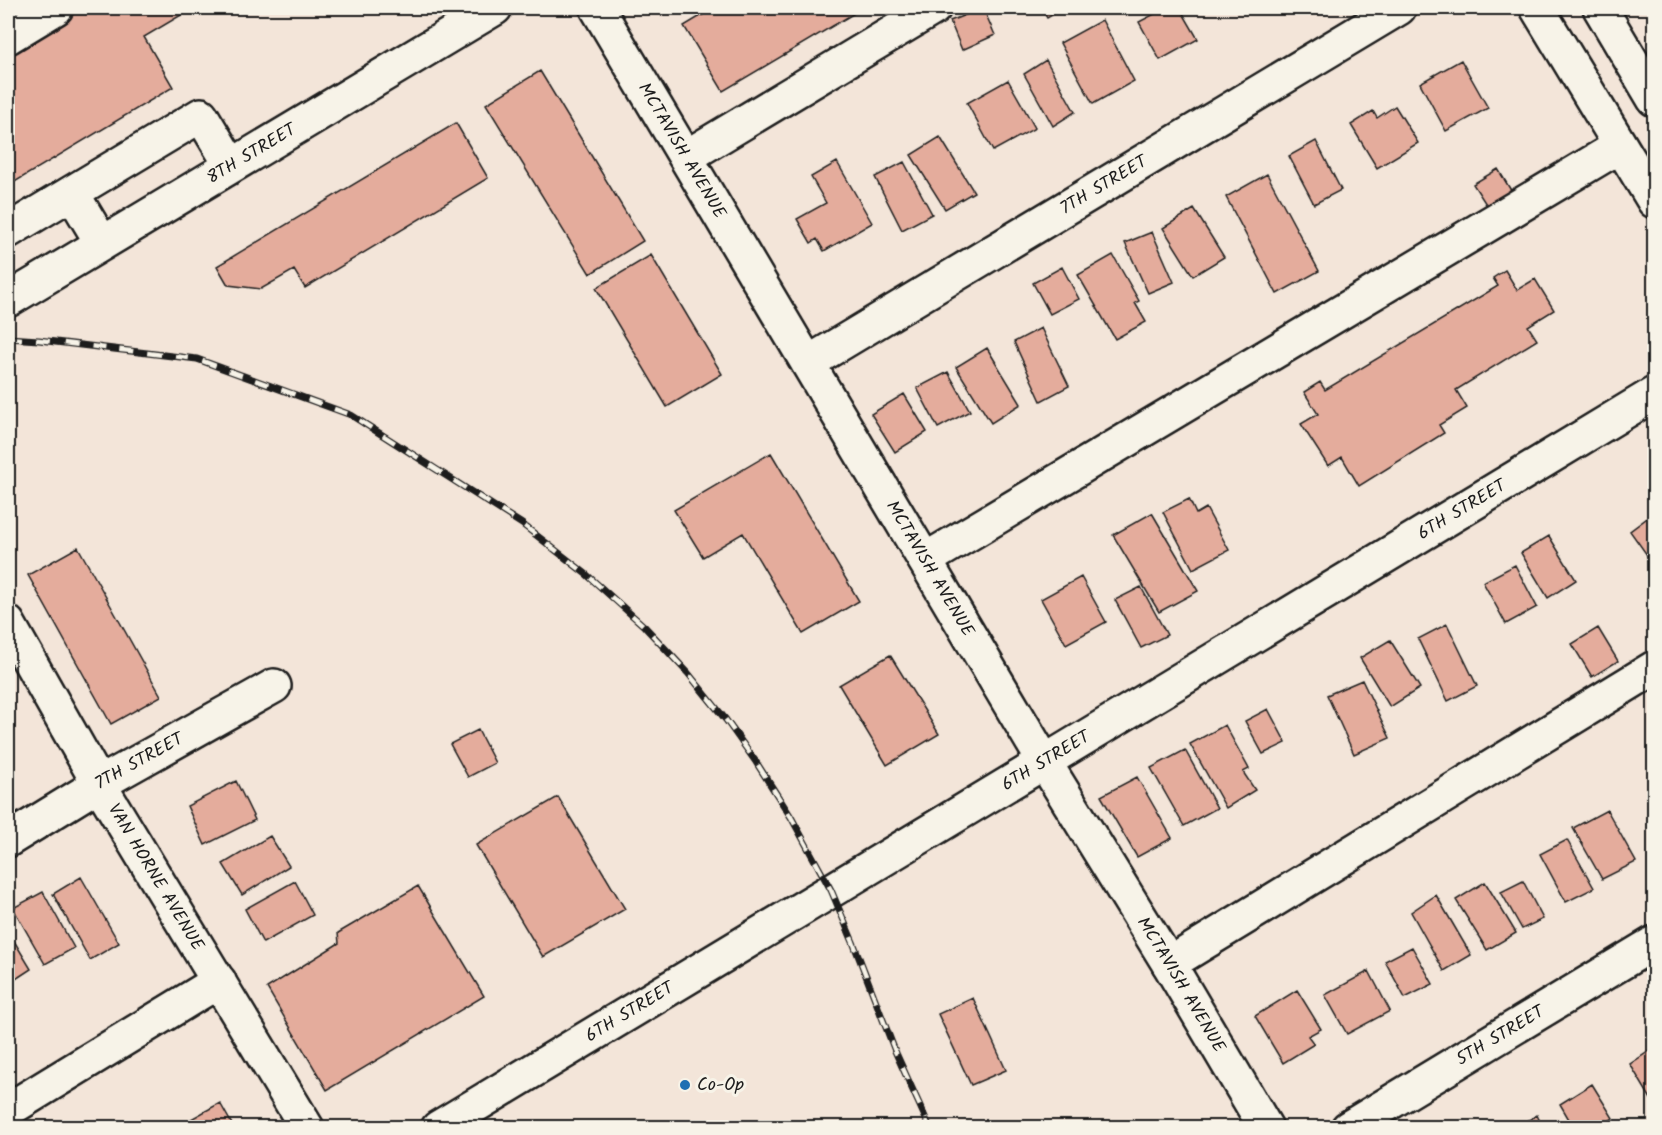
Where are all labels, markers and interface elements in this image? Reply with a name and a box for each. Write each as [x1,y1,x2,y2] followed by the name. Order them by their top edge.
[630,77,734,225] street label: MCTAVISH AVENUE
[201,115,303,192] street label: 8TH STREET
[1054,147,1154,223] street label: 7TH STREET
[1412,471,1513,548] street label: 6TH STREET
[878,495,982,643] street label: MCTAVISH AVENUE
[996,722,1097,799] street label: 6TH STREET
[90,724,190,798] street label: 7TH STREET
[100,798,212,957] street label: VAN HORNE AVENUE
[1129,911,1233,1059] street label: MCTAVISH AVENUE
[580,973,681,1050] street label: 6TH STREET
[1450,997,1551,1074] street label: 5TH STREET
[697,1071,744,1100] place label: Co-Op
[678,1078,692,1092] marker: Co-Op

